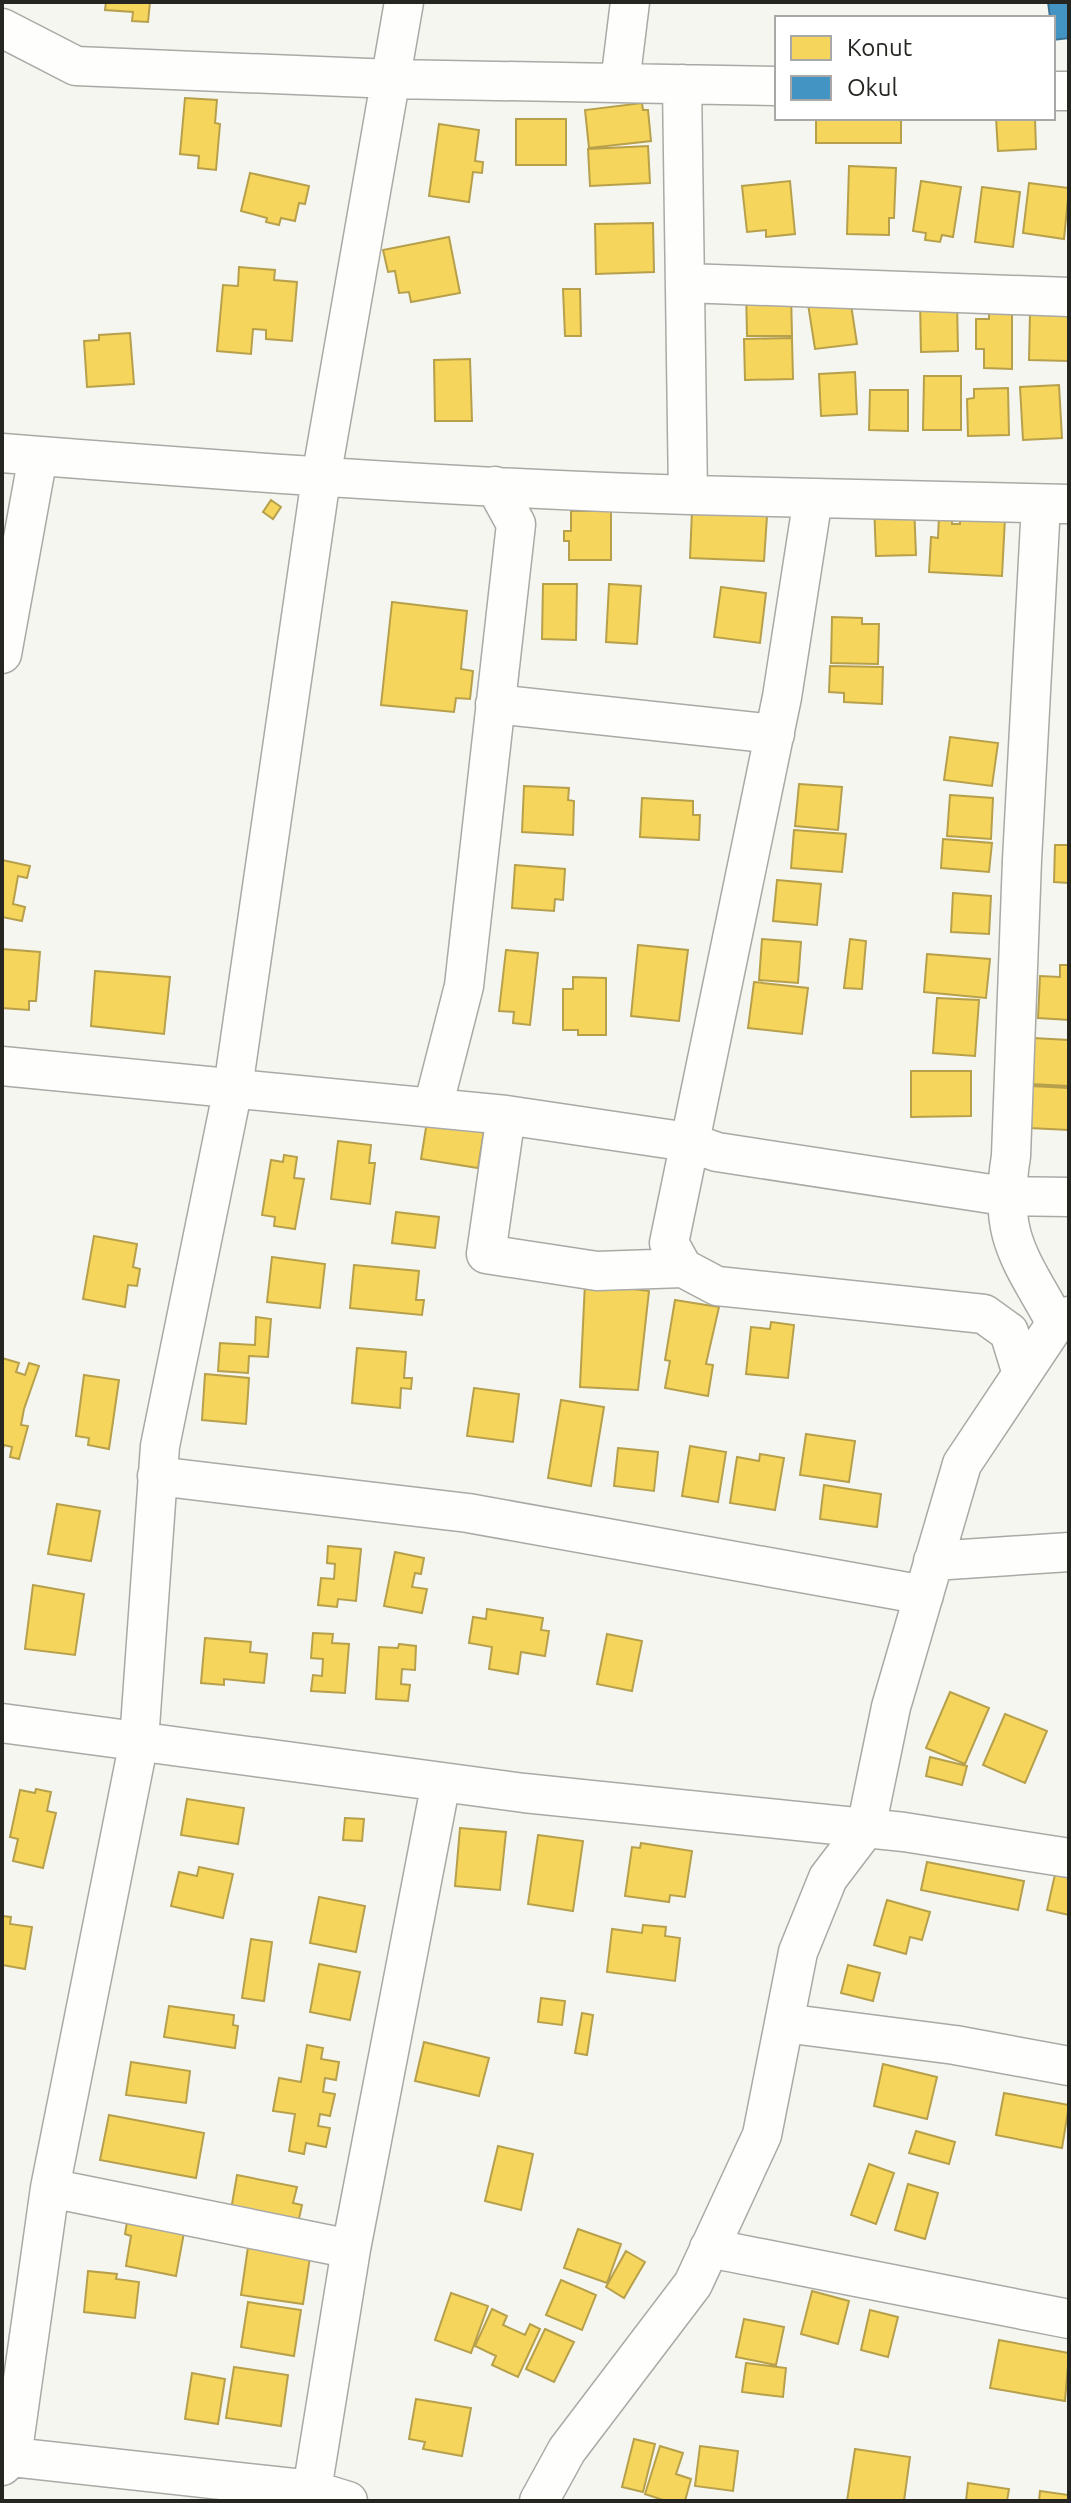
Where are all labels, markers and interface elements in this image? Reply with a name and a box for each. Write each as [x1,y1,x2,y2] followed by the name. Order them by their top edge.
[775,16,1055,120] legend
[847,34,913,61] text: Konut
[847,74,898,101] text: Okul

